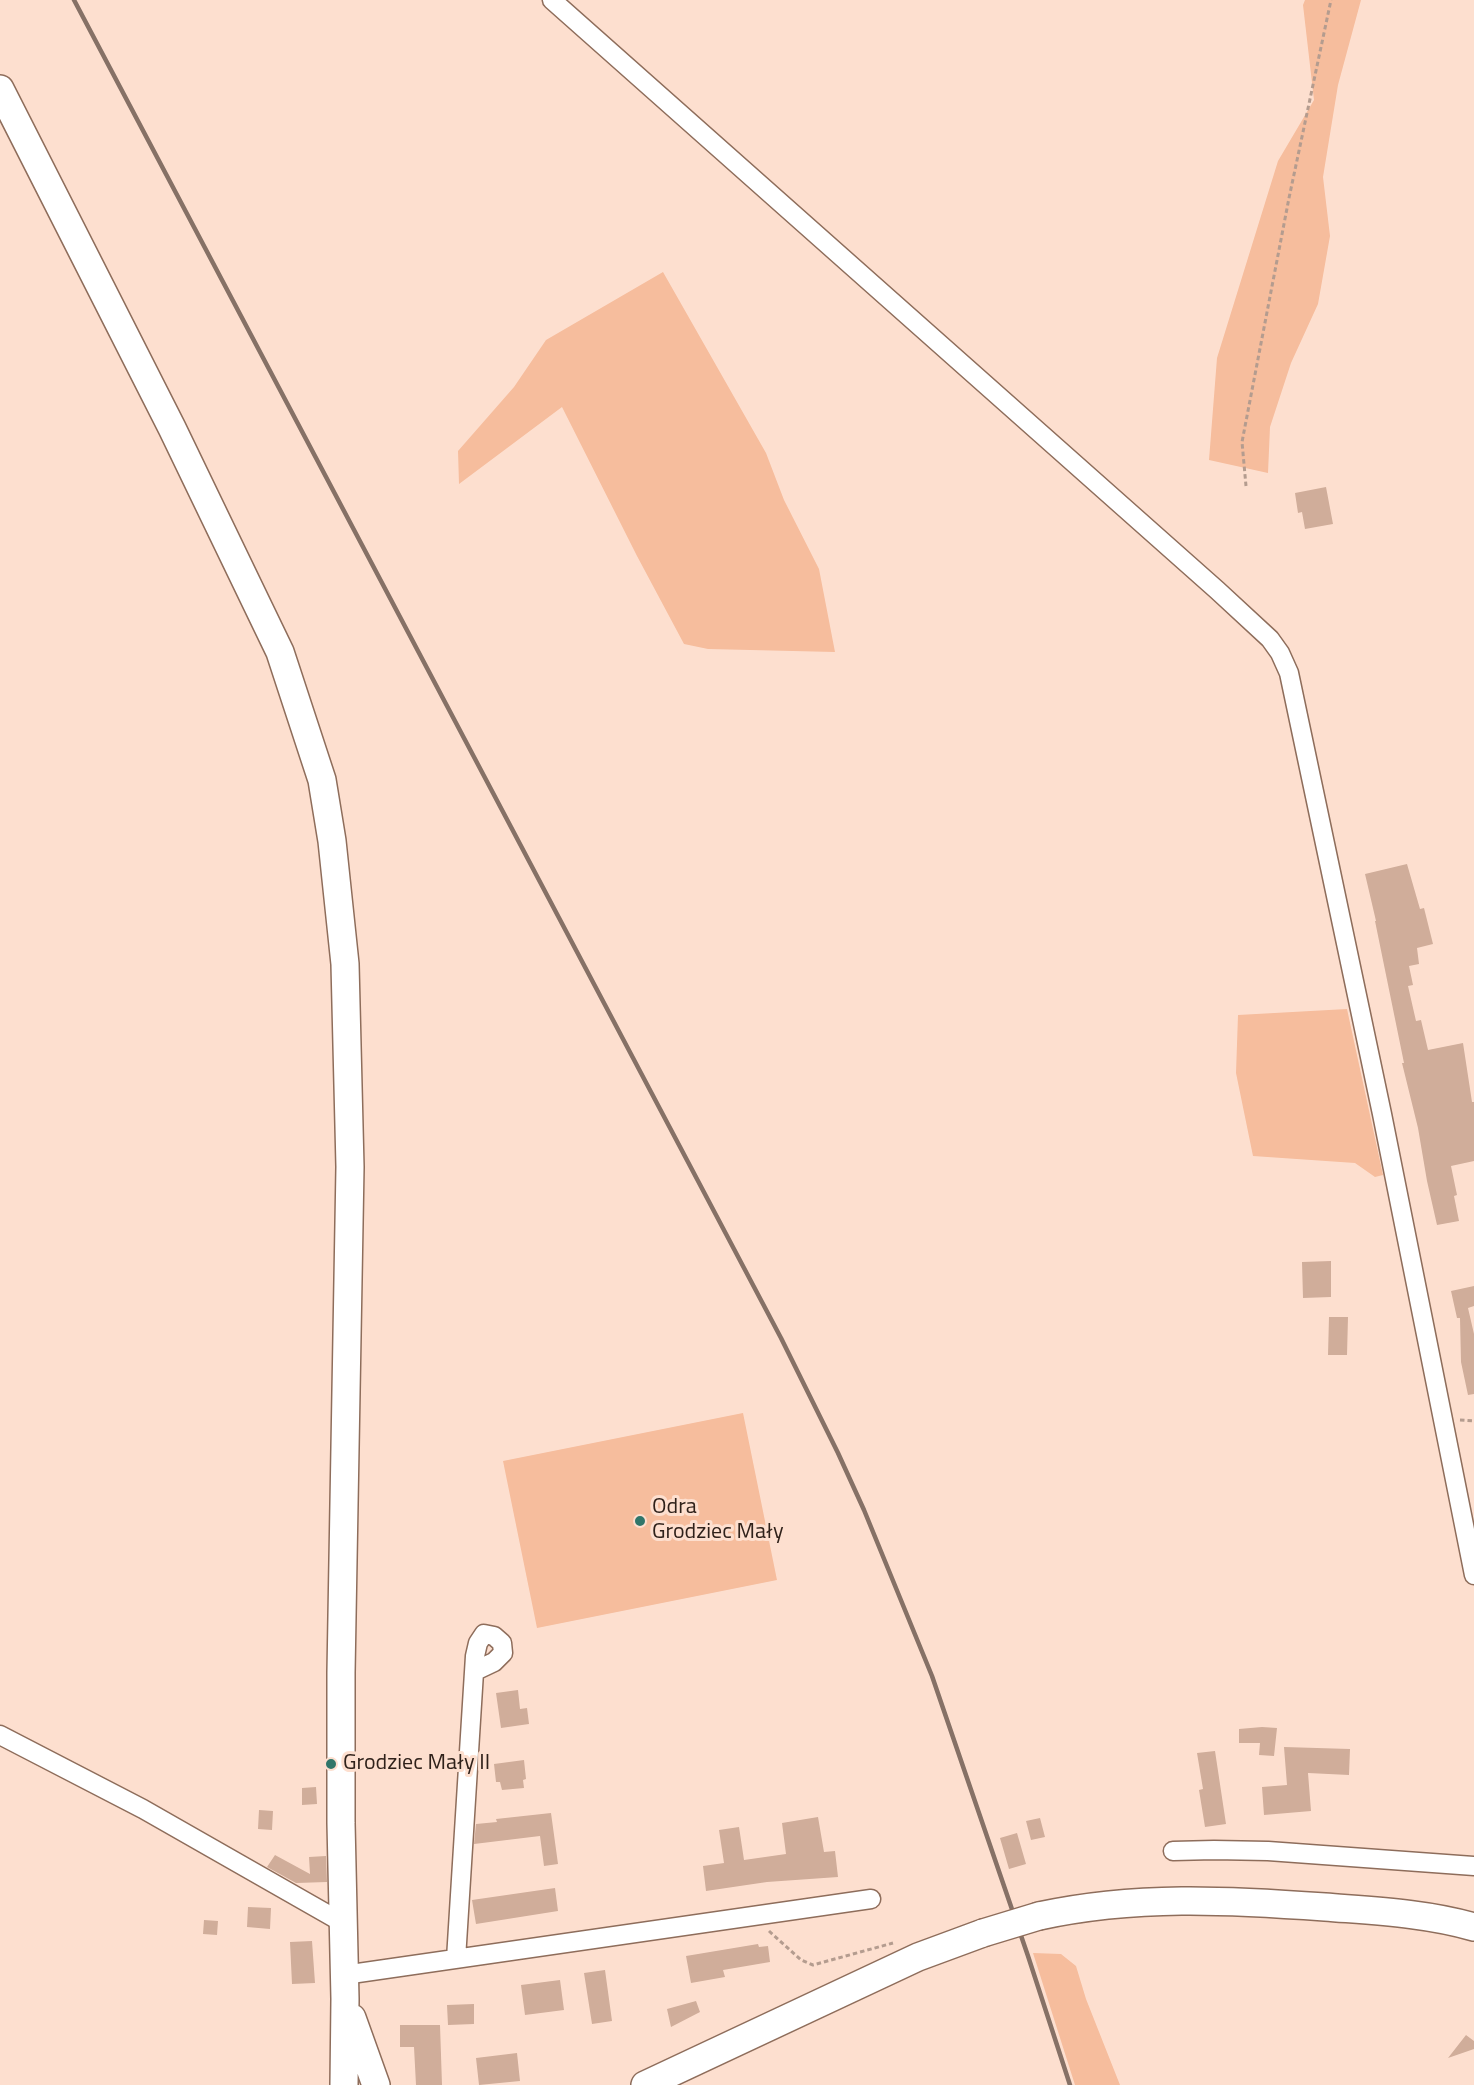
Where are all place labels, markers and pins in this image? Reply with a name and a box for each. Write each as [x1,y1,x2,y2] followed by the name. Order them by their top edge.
[652,1495,784,1546] place label: Odra Grodziec Mały
[633,1514,647,1528] marker: Odra Grodziec Mały
[343,1751,490,1777] place label: Grodziec Mały II
[324,1757,338,1771] marker: Grodziec Mały II

